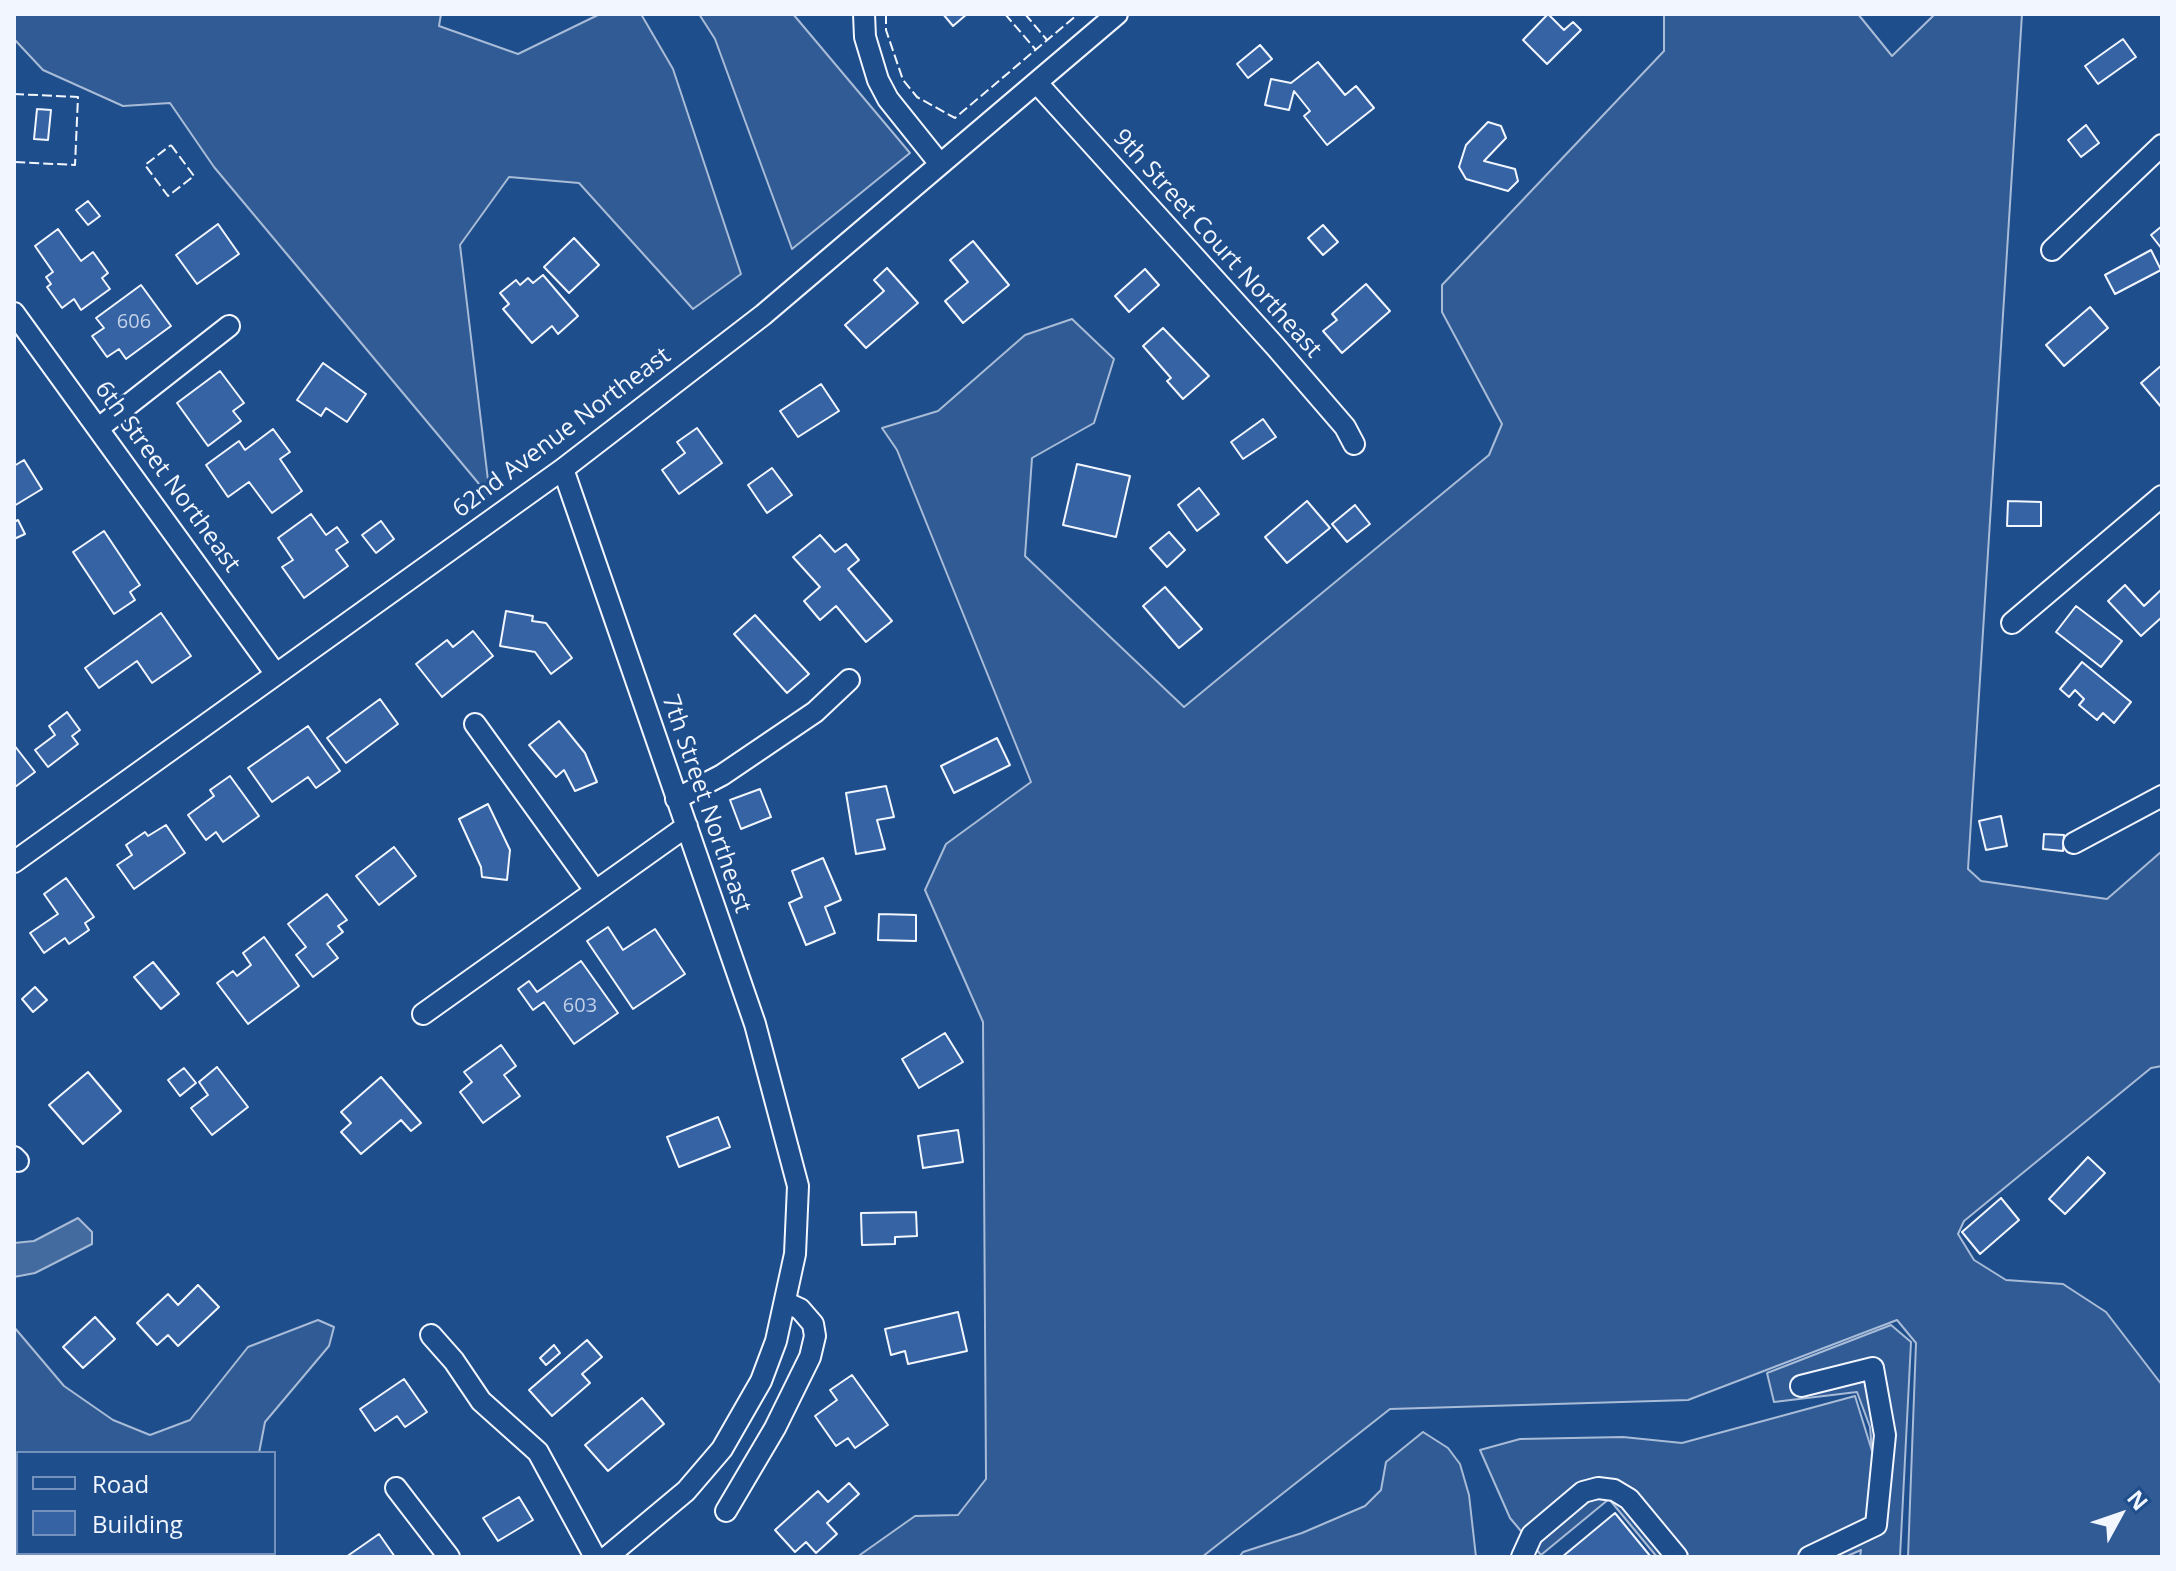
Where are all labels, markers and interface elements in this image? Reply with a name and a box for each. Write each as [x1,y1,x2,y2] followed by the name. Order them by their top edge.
[1107,124,1327,364] street label: 9th Street Court Northeast
[117,310,151,334] house number: 606
[447,342,677,524] street label: 62nd Avenue Northeast
[88,376,246,578] street label: 6th Street Northeast
[655,691,757,917] street label: 7th Street Northeast
[563,994,597,1018] house number: 603
[16,1451,276,1555] legend
[92,1467,149,1500] text: Road
[2080,1475,2160,1555] north arrow
[2121,1483,2156,1516] text: N
[92,1507,183,1540] text: Building

